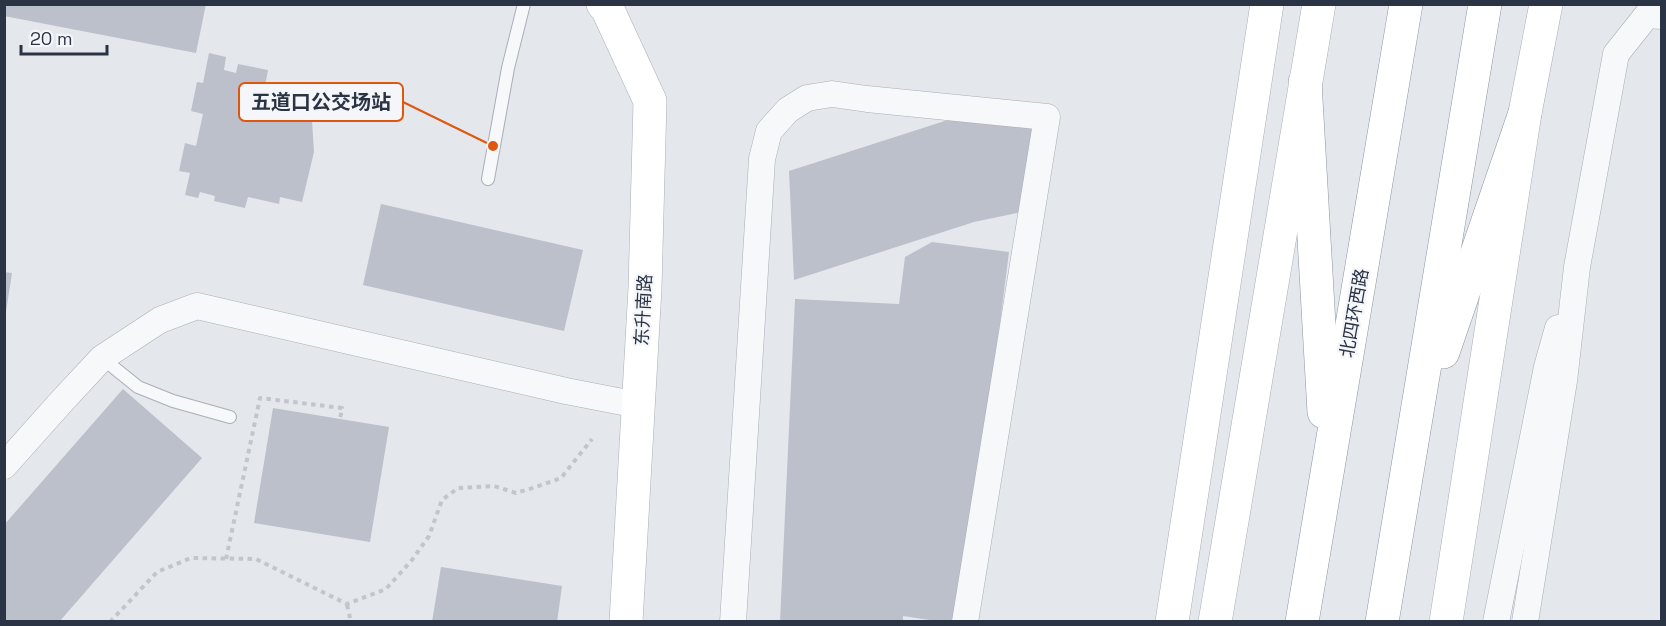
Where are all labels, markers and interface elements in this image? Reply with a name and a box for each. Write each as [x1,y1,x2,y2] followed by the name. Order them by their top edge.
[21,18,106,56] scale bar
[30,27,73,50] text: 20 m
[239,83,403,121] callout: 五道口公交场站
[251,89,391,115] text: 五道口公交场站
[1335,267,1373,359] street label: 北四环西路
[630,273,656,347] street label: 东升南路

